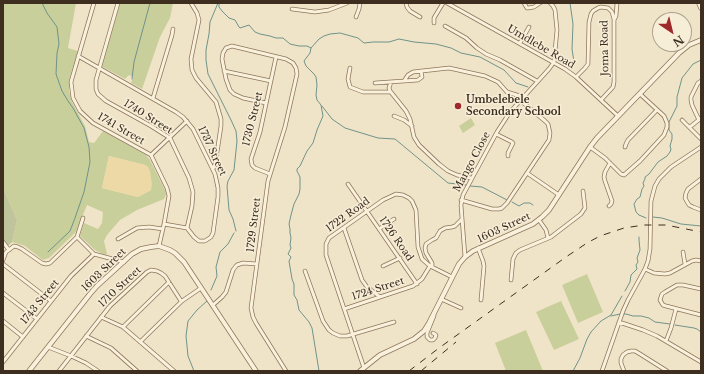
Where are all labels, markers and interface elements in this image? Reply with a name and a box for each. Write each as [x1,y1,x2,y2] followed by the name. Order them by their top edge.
[652,12,692,52] north arrow
[599,20,611,76] street label: Joma Road
[505,23,577,71] street label: Umdlebe Road
[670,32,687,50] text: N
[240,91,266,147] street label: 1730 Street
[466,94,561,118] place label: Umbelebele Secondary School
[121,97,175,137] street label: 1740 Street
[453,101,463,111] marker: Umbelebele Secondary School
[95,111,147,147] street label: 1741 Street
[195,124,229,178] street label: 1737 Street
[451,130,493,194] street label: Mango Close
[324,195,372,235] street label: 1722 Road
[245,197,263,253] street label: 1729 Street
[476,210,532,246] street label: 1603 Street
[376,214,416,264] street label: 1726 Road
[79,246,129,294] street label: 1603 Street
[96,264,144,310] street label: 1710 Street
[350,275,406,303] street label: 1724 Street
[18,277,62,327] street label: 1743 Street

